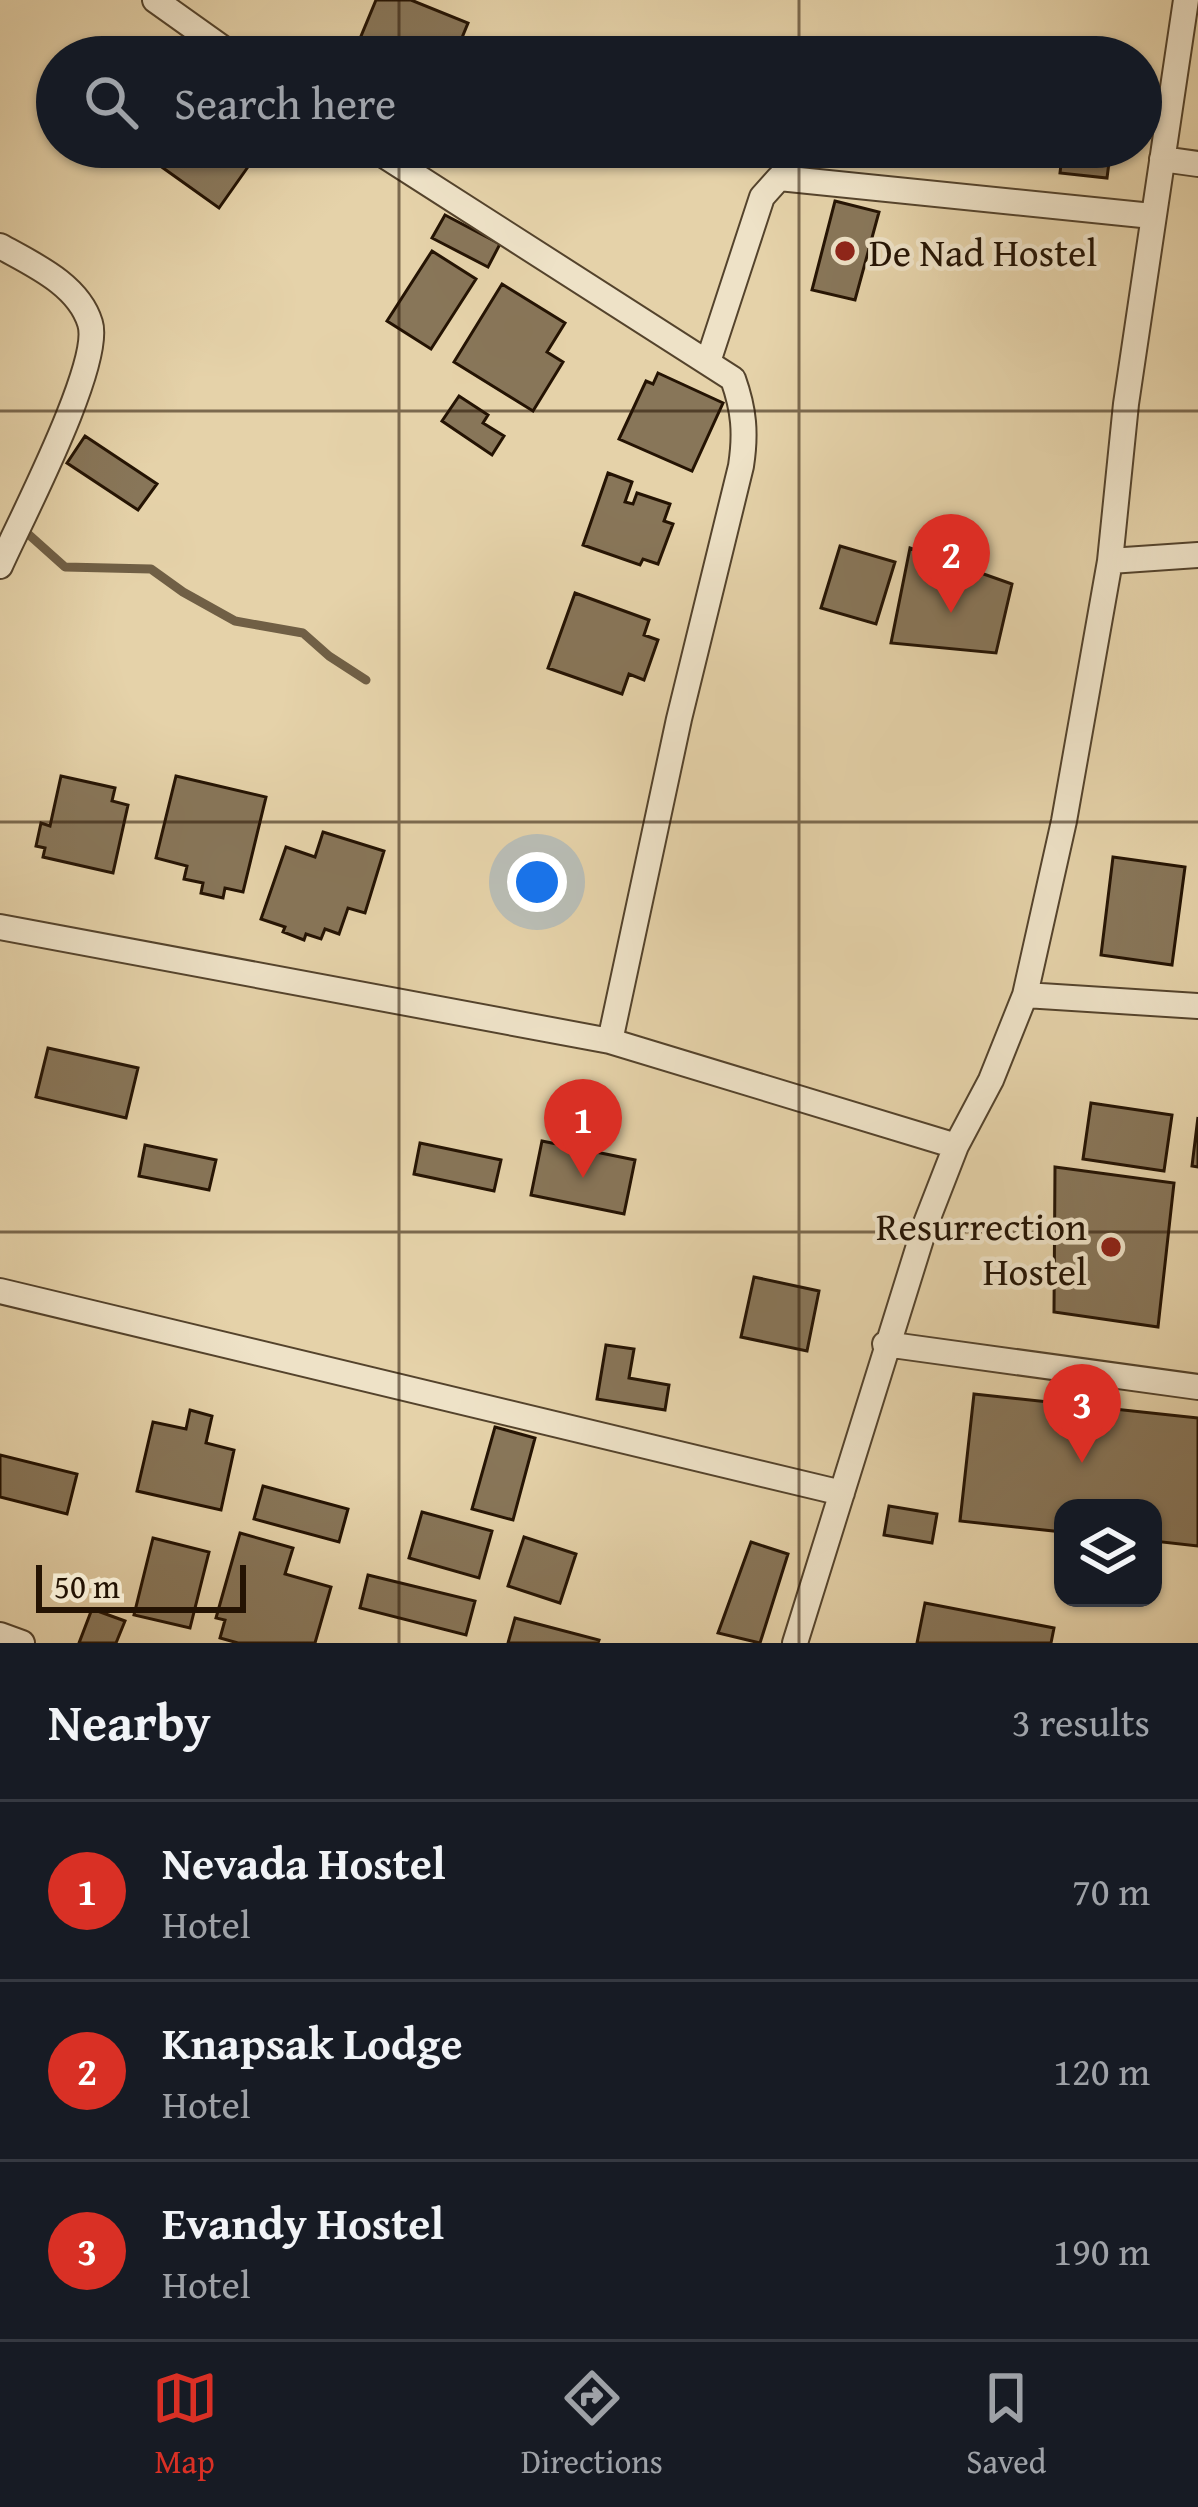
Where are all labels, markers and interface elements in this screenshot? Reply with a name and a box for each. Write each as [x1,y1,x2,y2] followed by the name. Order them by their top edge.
[36,36,1162,168] search box
[78,69,144,135] icon: search
[174,70,396,135] text: Search here
[869,223,1097,280] place label: De Nad Hostel
[832,238,858,264] marker: De Nad Hostel
[912,514,990,613] pin: 2
[507,852,567,912] your location
[544,1079,622,1178] pin: 1
[876,1197,1087,1299] place label: Resurrection Hostel
[1098,1234,1124,1260] marker: Resurrection Hostel
[1043,1364,1121,1463] pin: 3
[1054,1499,1162,1607] map controls
[1054,1499,1162,1607] button: layers
[36,1559,246,1612] scale bar
[54,1562,120,1610] text: 50 m
[48,1684,211,1759] text: Nearby
[1012,1693,1150,1750] text: 3 results
[162,1830,446,1895] text: Nevada Hostel
[77,1862,97,1919] text: 1
[1072,1862,1150,1919] text: 70 m
[162,1895,251,1952] text: Hotel
[162,2010,463,2075] text: Knapsak Lodge
[77,2042,97,2099] text: 2
[1053,2042,1150,2099] text: 120 m
[162,2075,251,2132] text: Hotel
[162,2190,444,2255] text: Evandy Hostel
[77,2222,97,2279] text: 3
[1053,2222,1150,2279] text: 190 m
[162,2255,251,2312] text: Hotel
[152,2365,218,2485] tab: Map
[521,2365,663,2485] tab: Directions
[966,2365,1046,2485] tab: Saved

